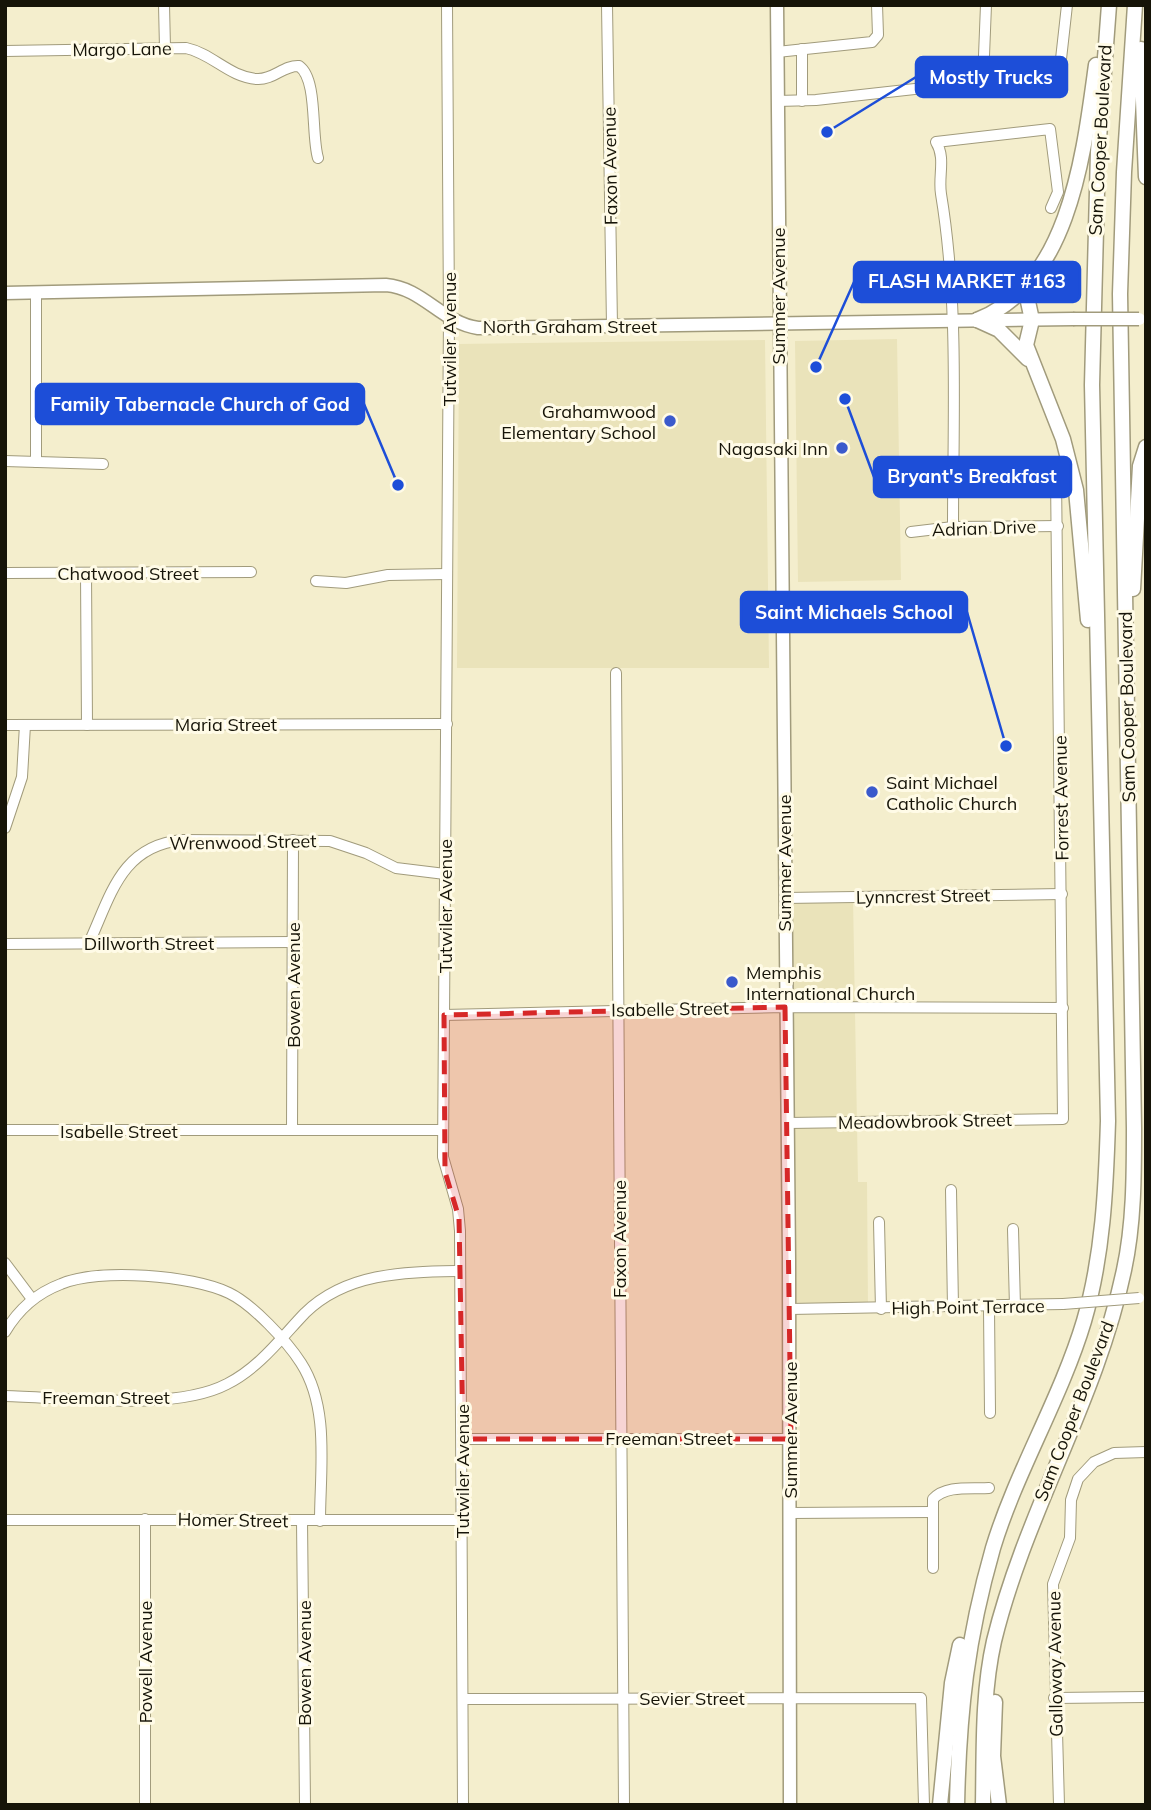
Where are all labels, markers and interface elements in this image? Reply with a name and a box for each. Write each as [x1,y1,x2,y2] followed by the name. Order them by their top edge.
[72,37,172,61] street label: Margo Lane
[1084,44,1116,236] street label: Sam Cooper Boulevard
[916,57,1067,97] callout: Mostly Trucks
[929,65,1053,89] text: Mostly Trucks
[597,107,623,225] street label: Faxon Avenue
[767,228,790,364] street label: Summer Avenue
[854,262,1080,302] callout: FLASH MARKET #163
[868,269,1066,293] text: FLASH MARKET #163
[438,272,461,406] street label: Tutwiler Avenue
[483,315,657,338] street label: North Graham Street
[36,384,364,424] callout: Family Tabernacle Church of God
[50,392,350,416] text: Family Tabernacle Church of God
[501,400,656,444] place label: Grahamwood Elementary School
[662,413,678,429] marker: Grahamwood Elementary School
[718,437,828,460] place label: Nagasaki Inn
[834,440,850,456] marker: Nagasaki Inn
[874,457,1071,497] callout: Bryant's Breakfast
[887,464,1057,488] text: Bryant's Breakfast
[931,515,1037,541] street label: Adrian Drive
[57,562,199,585] street label: Chatwood Street
[741,592,967,632] callout: Saint Michaels School
[755,600,953,624] text: Saint Michaels School
[1114,611,1140,803] street label: Sam Cooper Boulevard
[175,713,277,736] street label: Maria Street
[1048,735,1074,861] street label: Forrest Avenue
[886,771,1017,815] place label: Saint Michael Catholic Church
[864,784,880,800] marker: Saint Michael Catholic Church
[773,795,796,931] street label: Summer Avenue
[169,829,317,855] street label: Wrenwood Street
[434,839,457,973] street label: Tutwiler Avenue
[856,883,990,909] street label: Lynncrest Street
[282,922,305,1048] street label: Bowen Avenue
[84,932,214,955] street label: Dillworth Street
[746,961,915,1005] place label: Memphis International Church
[724,974,740,990] marker: Memphis International Church
[611,996,729,1022] street label: Isabelle Street
[838,1108,1012,1134] street label: Meadowbrook Street
[60,1120,178,1143] street label: Isabelle Street
[608,1180,631,1298] street label: Faxon Avenue
[891,1294,1045,1320] street label: High Point Terrace
[1029,1318,1119,1504] street label: Sam Cooper Boulevard
[779,1362,802,1498] street label: Summer Avenue
[42,1386,170,1409] street label: Freeman Street
[451,1404,474,1538] street label: Tutwiler Avenue
[605,1427,733,1450] street label: Freeman Street
[177,1508,289,1532] street label: Homer Street
[1042,1591,1068,1737] street label: Galloway Avenue
[293,1600,316,1726] street label: Bowen Avenue
[134,1601,157,1723] street label: Powell Avenue
[639,1687,745,1710] street label: Sevier Street

